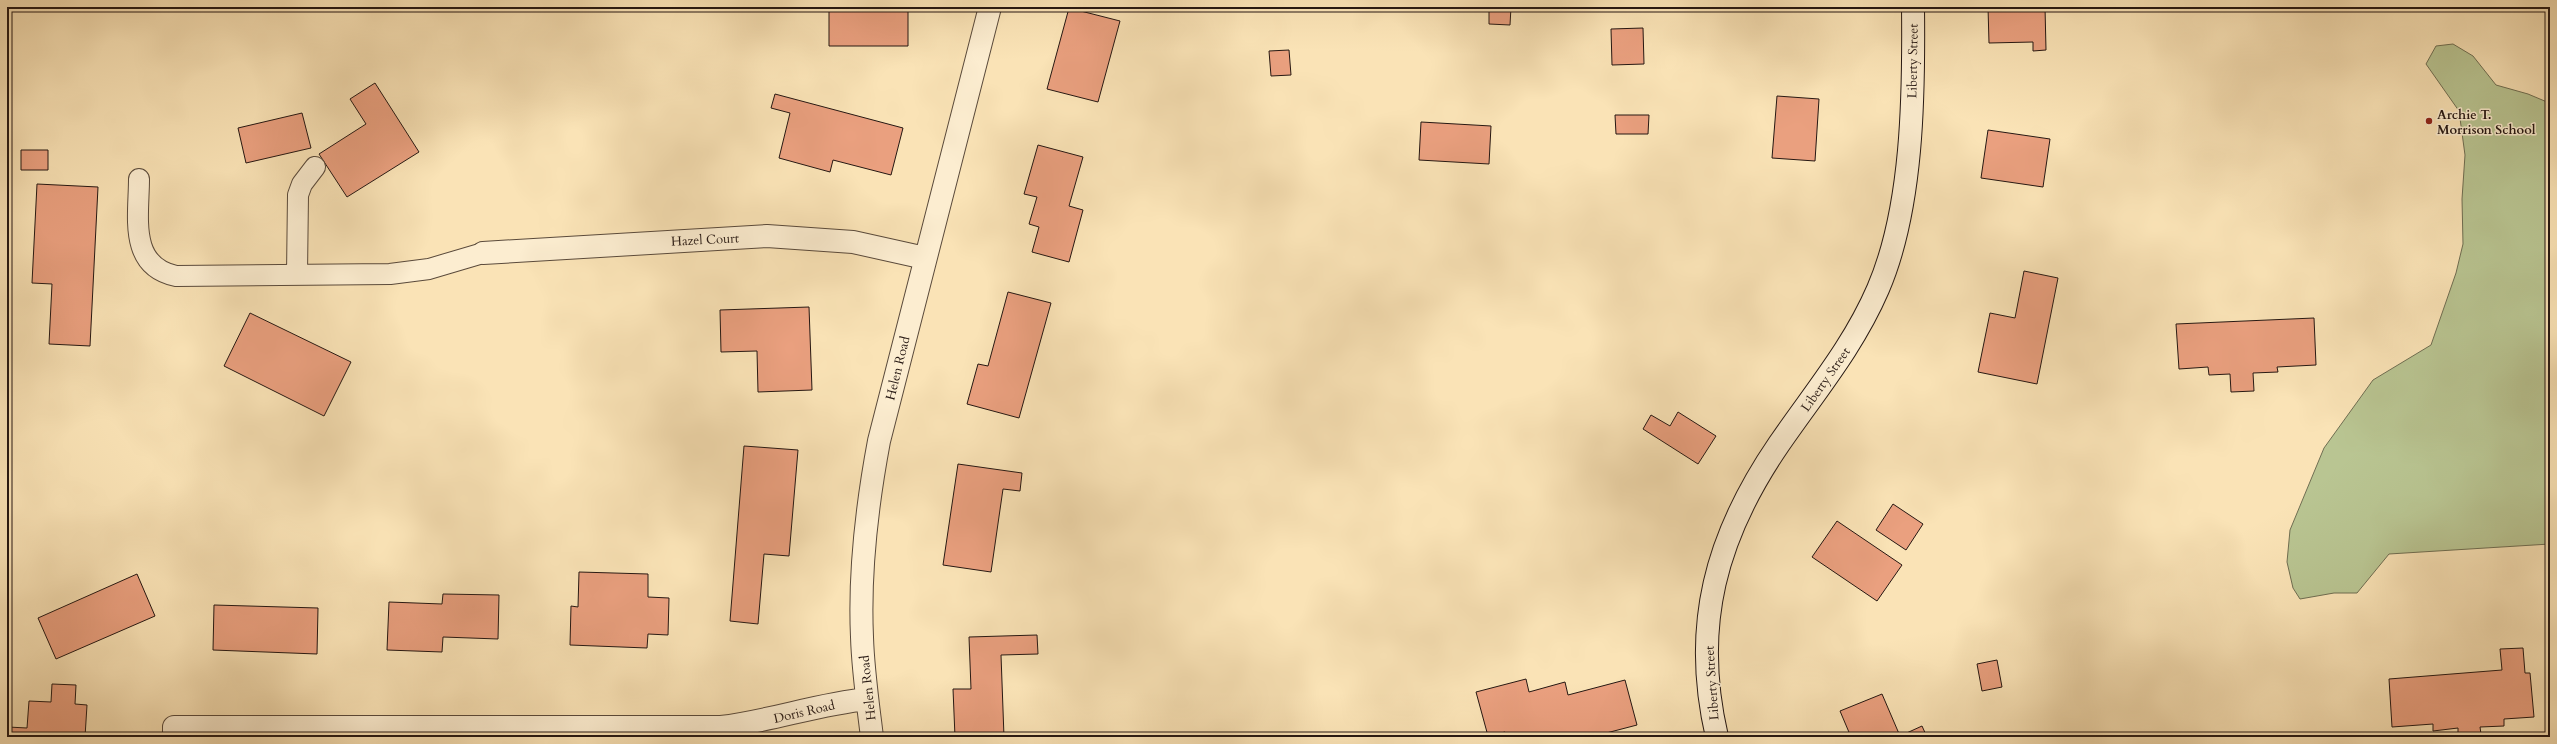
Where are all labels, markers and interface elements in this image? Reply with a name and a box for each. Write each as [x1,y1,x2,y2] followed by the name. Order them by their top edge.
[1903,23,1923,99] street label: Liberty Street
[2437,106,2536,139] place label: Archie T. Morrison School
[2424,116,2434,126] marker: Archie T. Morrison School
[671,229,739,251] street label: Hazel Court
[881,334,915,402] street label: Helen Road
[1797,344,1855,415] street label: Liberty Street
[1700,645,1724,721] street label: Liberty Street
[856,654,880,721] street label: Helen Road
[772,696,837,728] street label: Doris Road

